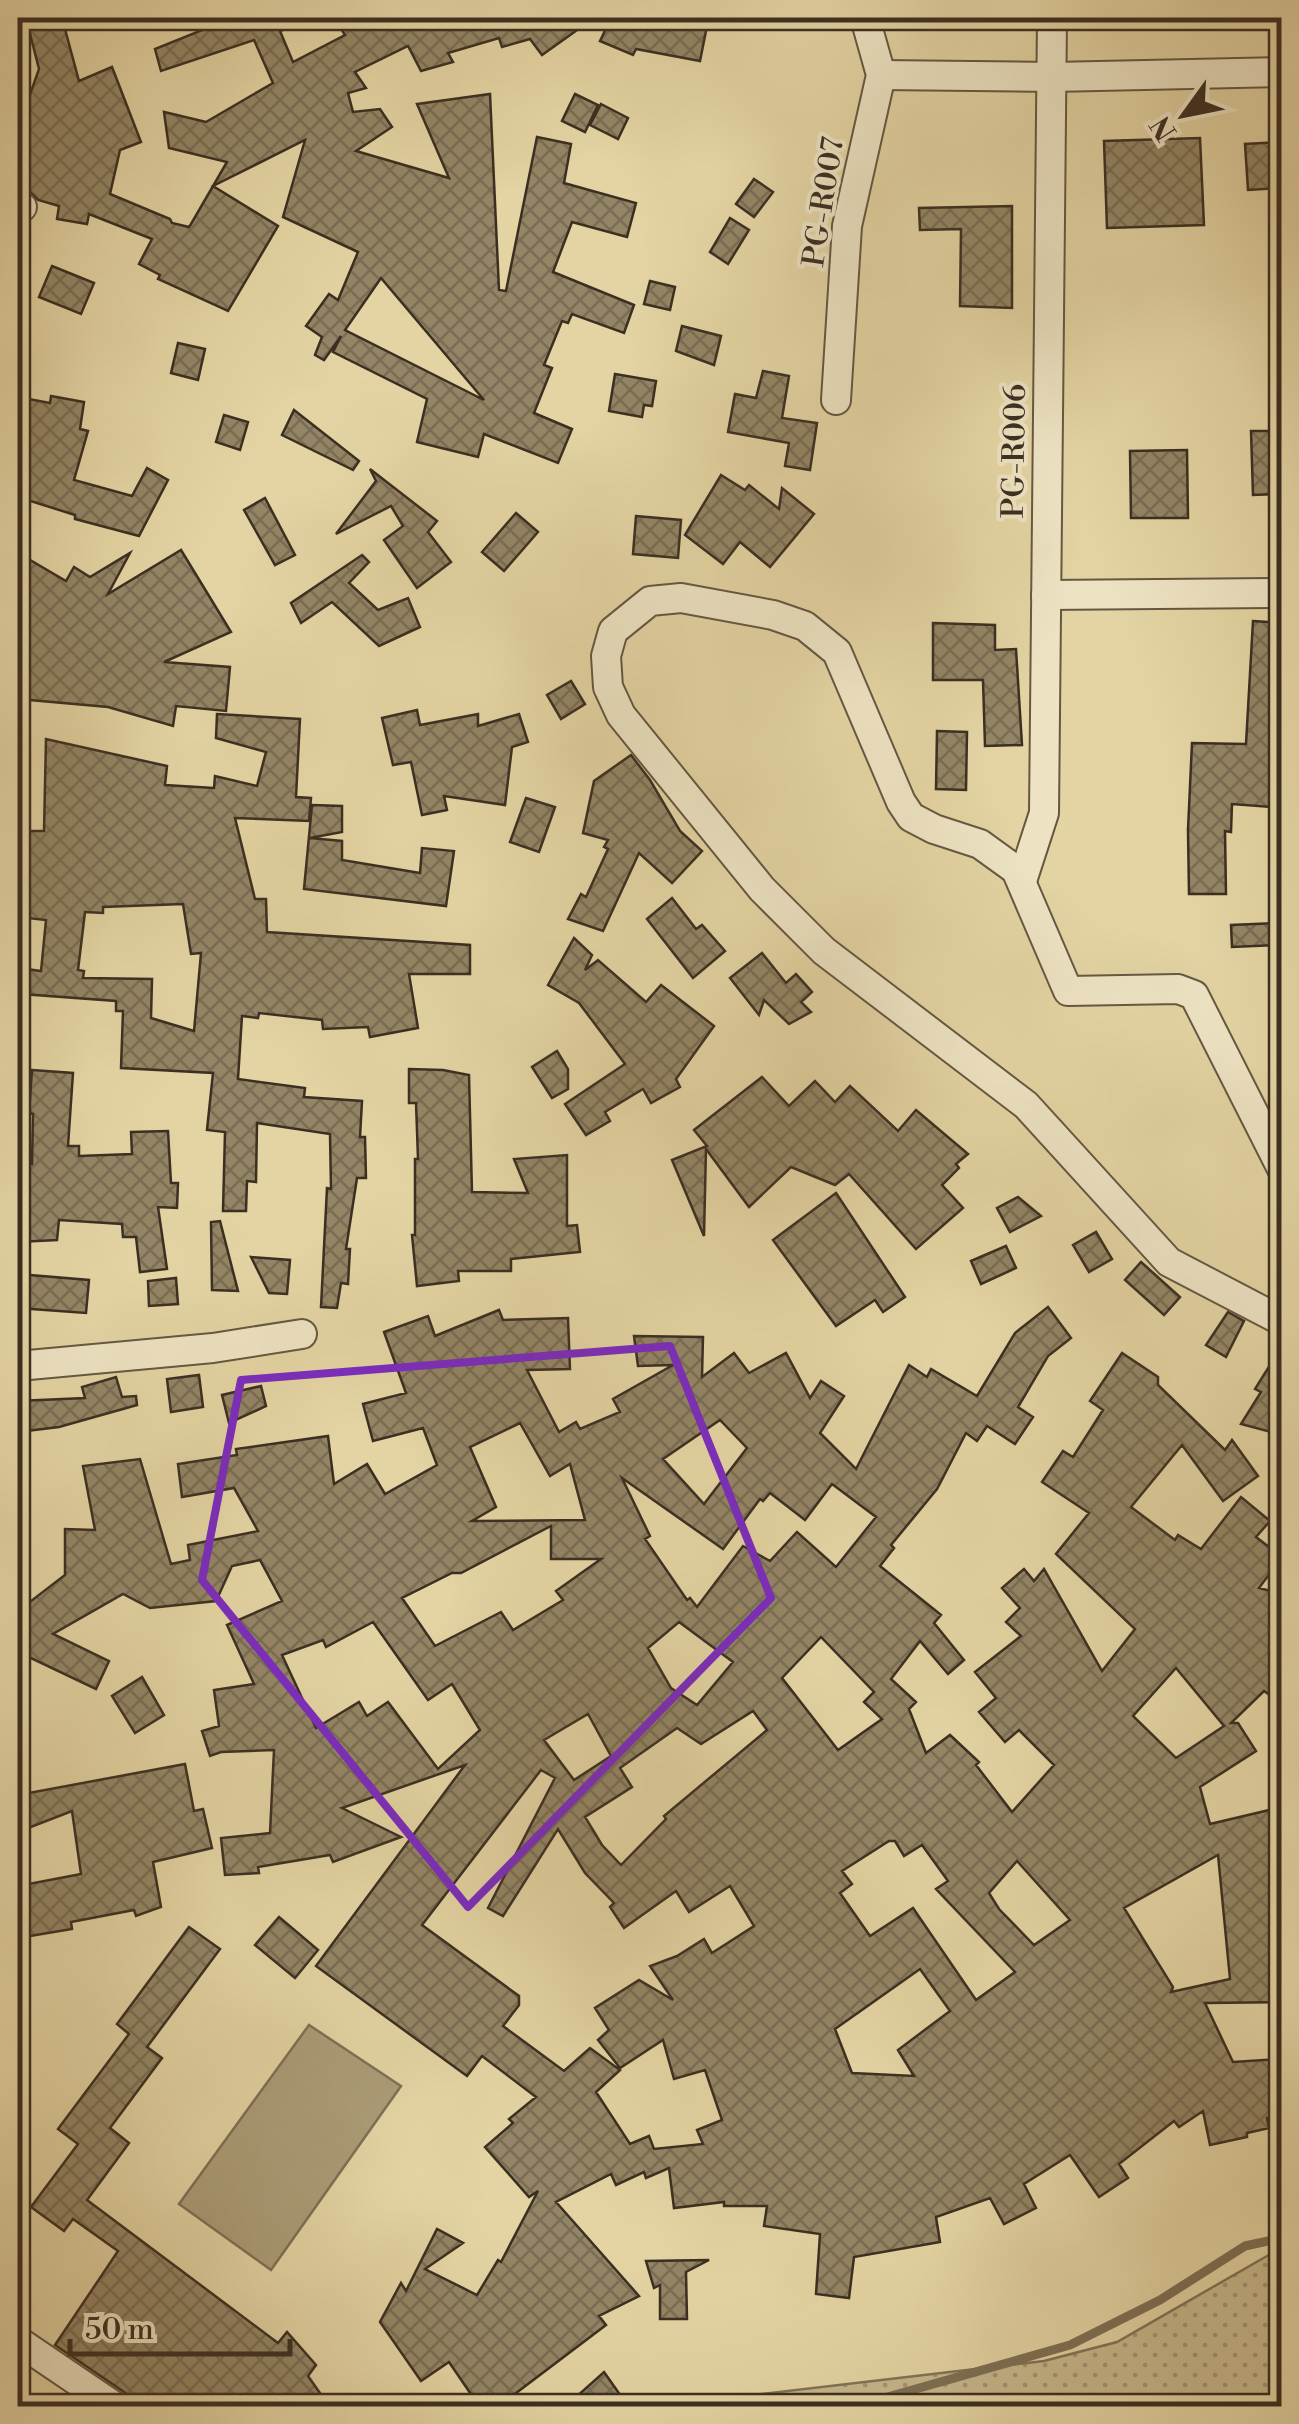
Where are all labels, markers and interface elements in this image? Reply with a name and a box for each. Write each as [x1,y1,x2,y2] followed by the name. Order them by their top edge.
[1134,65,1234,165] north arrow
[1144,109,1185,147] text: N
[795,134,853,270] street label: PG-R007
[995,384,1035,518] street label: PG-R006
[70,2294,290,2356] scale bar
[85,2311,154,2349] text: 50 m

